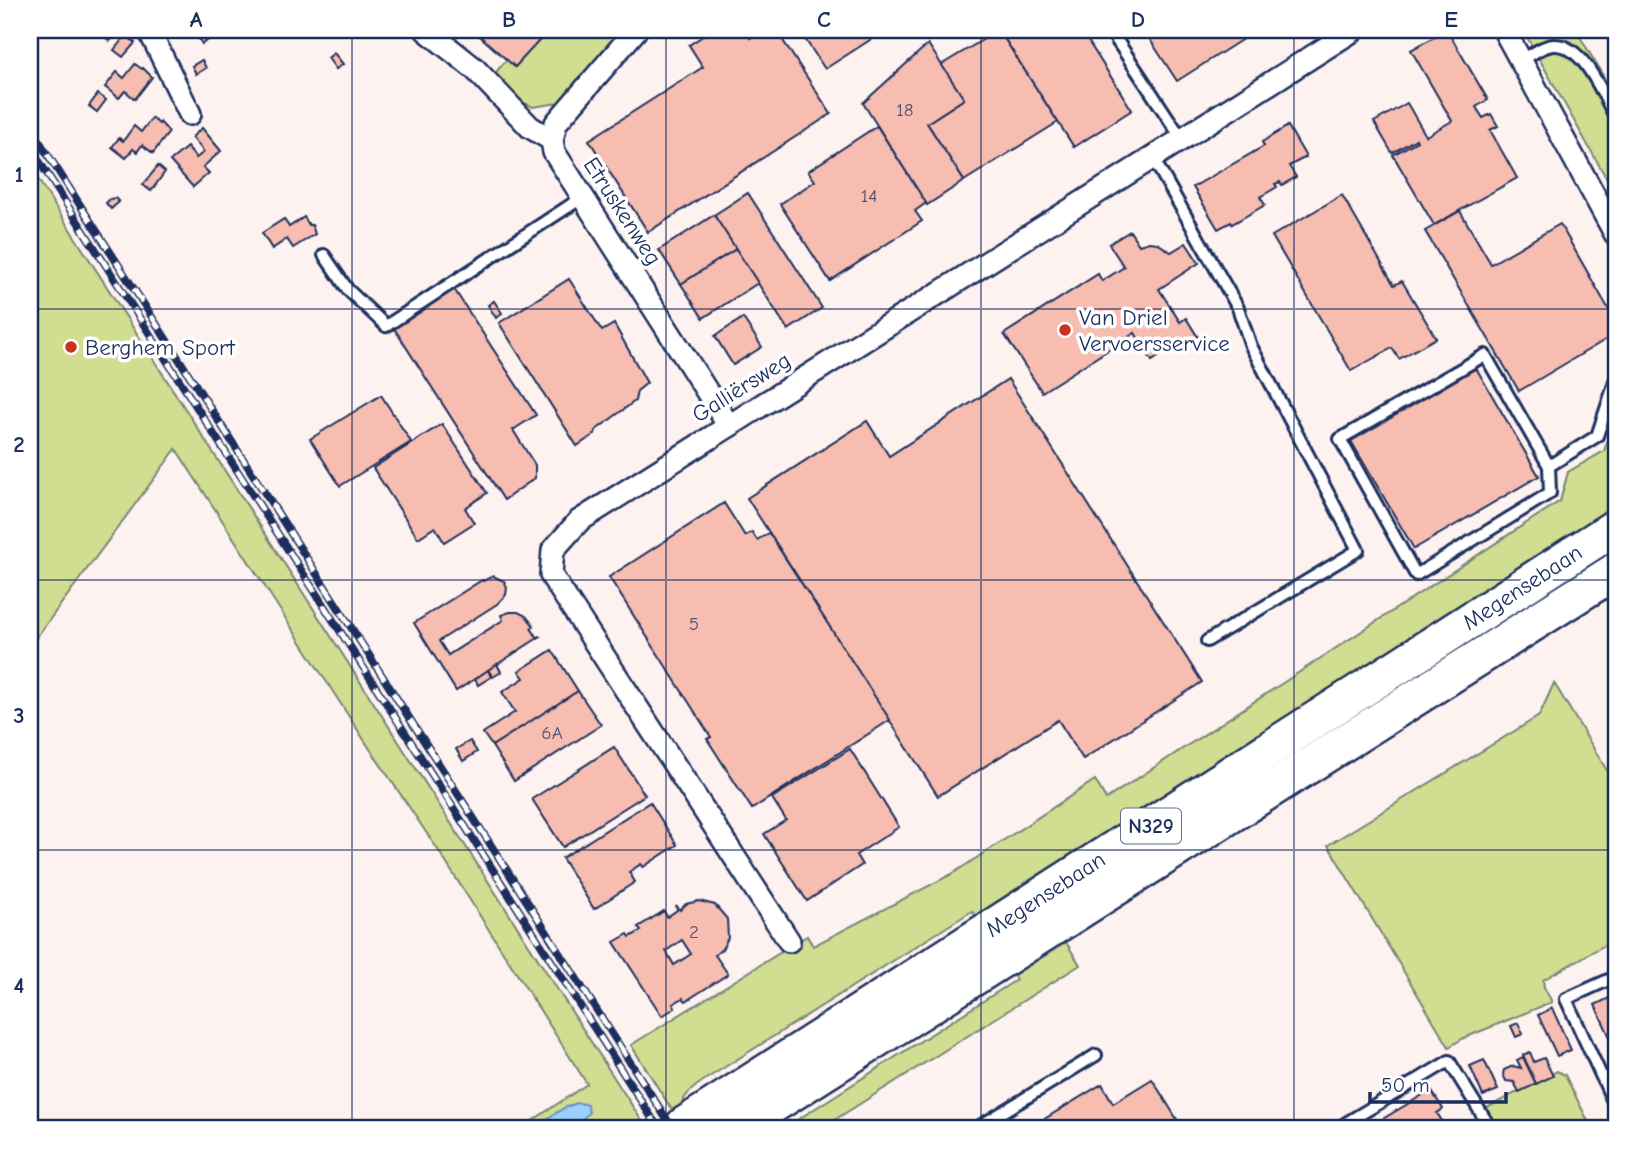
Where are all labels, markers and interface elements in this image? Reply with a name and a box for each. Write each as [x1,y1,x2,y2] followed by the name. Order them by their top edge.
[190,6,203,33] text: A
[502,6,516,33] text: B
[817,6,831,33] text: C
[1131,6,1145,33] text: D
[1444,6,1458,33] text: E
[896,99,914,121] house number: 18
[578,152,667,270] street label: Etruskenweg
[14,161,24,188] text: 1
[861,185,877,207] house number: 14
[1079,304,1230,357] place label: Van Driel Vervoersservice
[1057,322,1073,338] marker: Van Driel Vervoersservice
[85,334,236,361] place label: Berghem Sport
[63,339,79,355] marker: Berghem Sport
[687,347,795,428] street label: Galliërsweg
[13,431,25,458] text: 2
[1457,539,1587,636] street label: Megensebaan
[689,613,699,635] house number: 5
[13,702,25,729] text: 3
[541,722,563,744] house number: 6A
[1121,808,1181,844] road number: N329
[980,846,1110,943] street label: Megensebaan
[689,921,699,943] house number: 2
[14,972,25,999] text: 4
[1370,1061,1507,1105] scale bar
[1381,1073,1430,1097] text: 50 m

